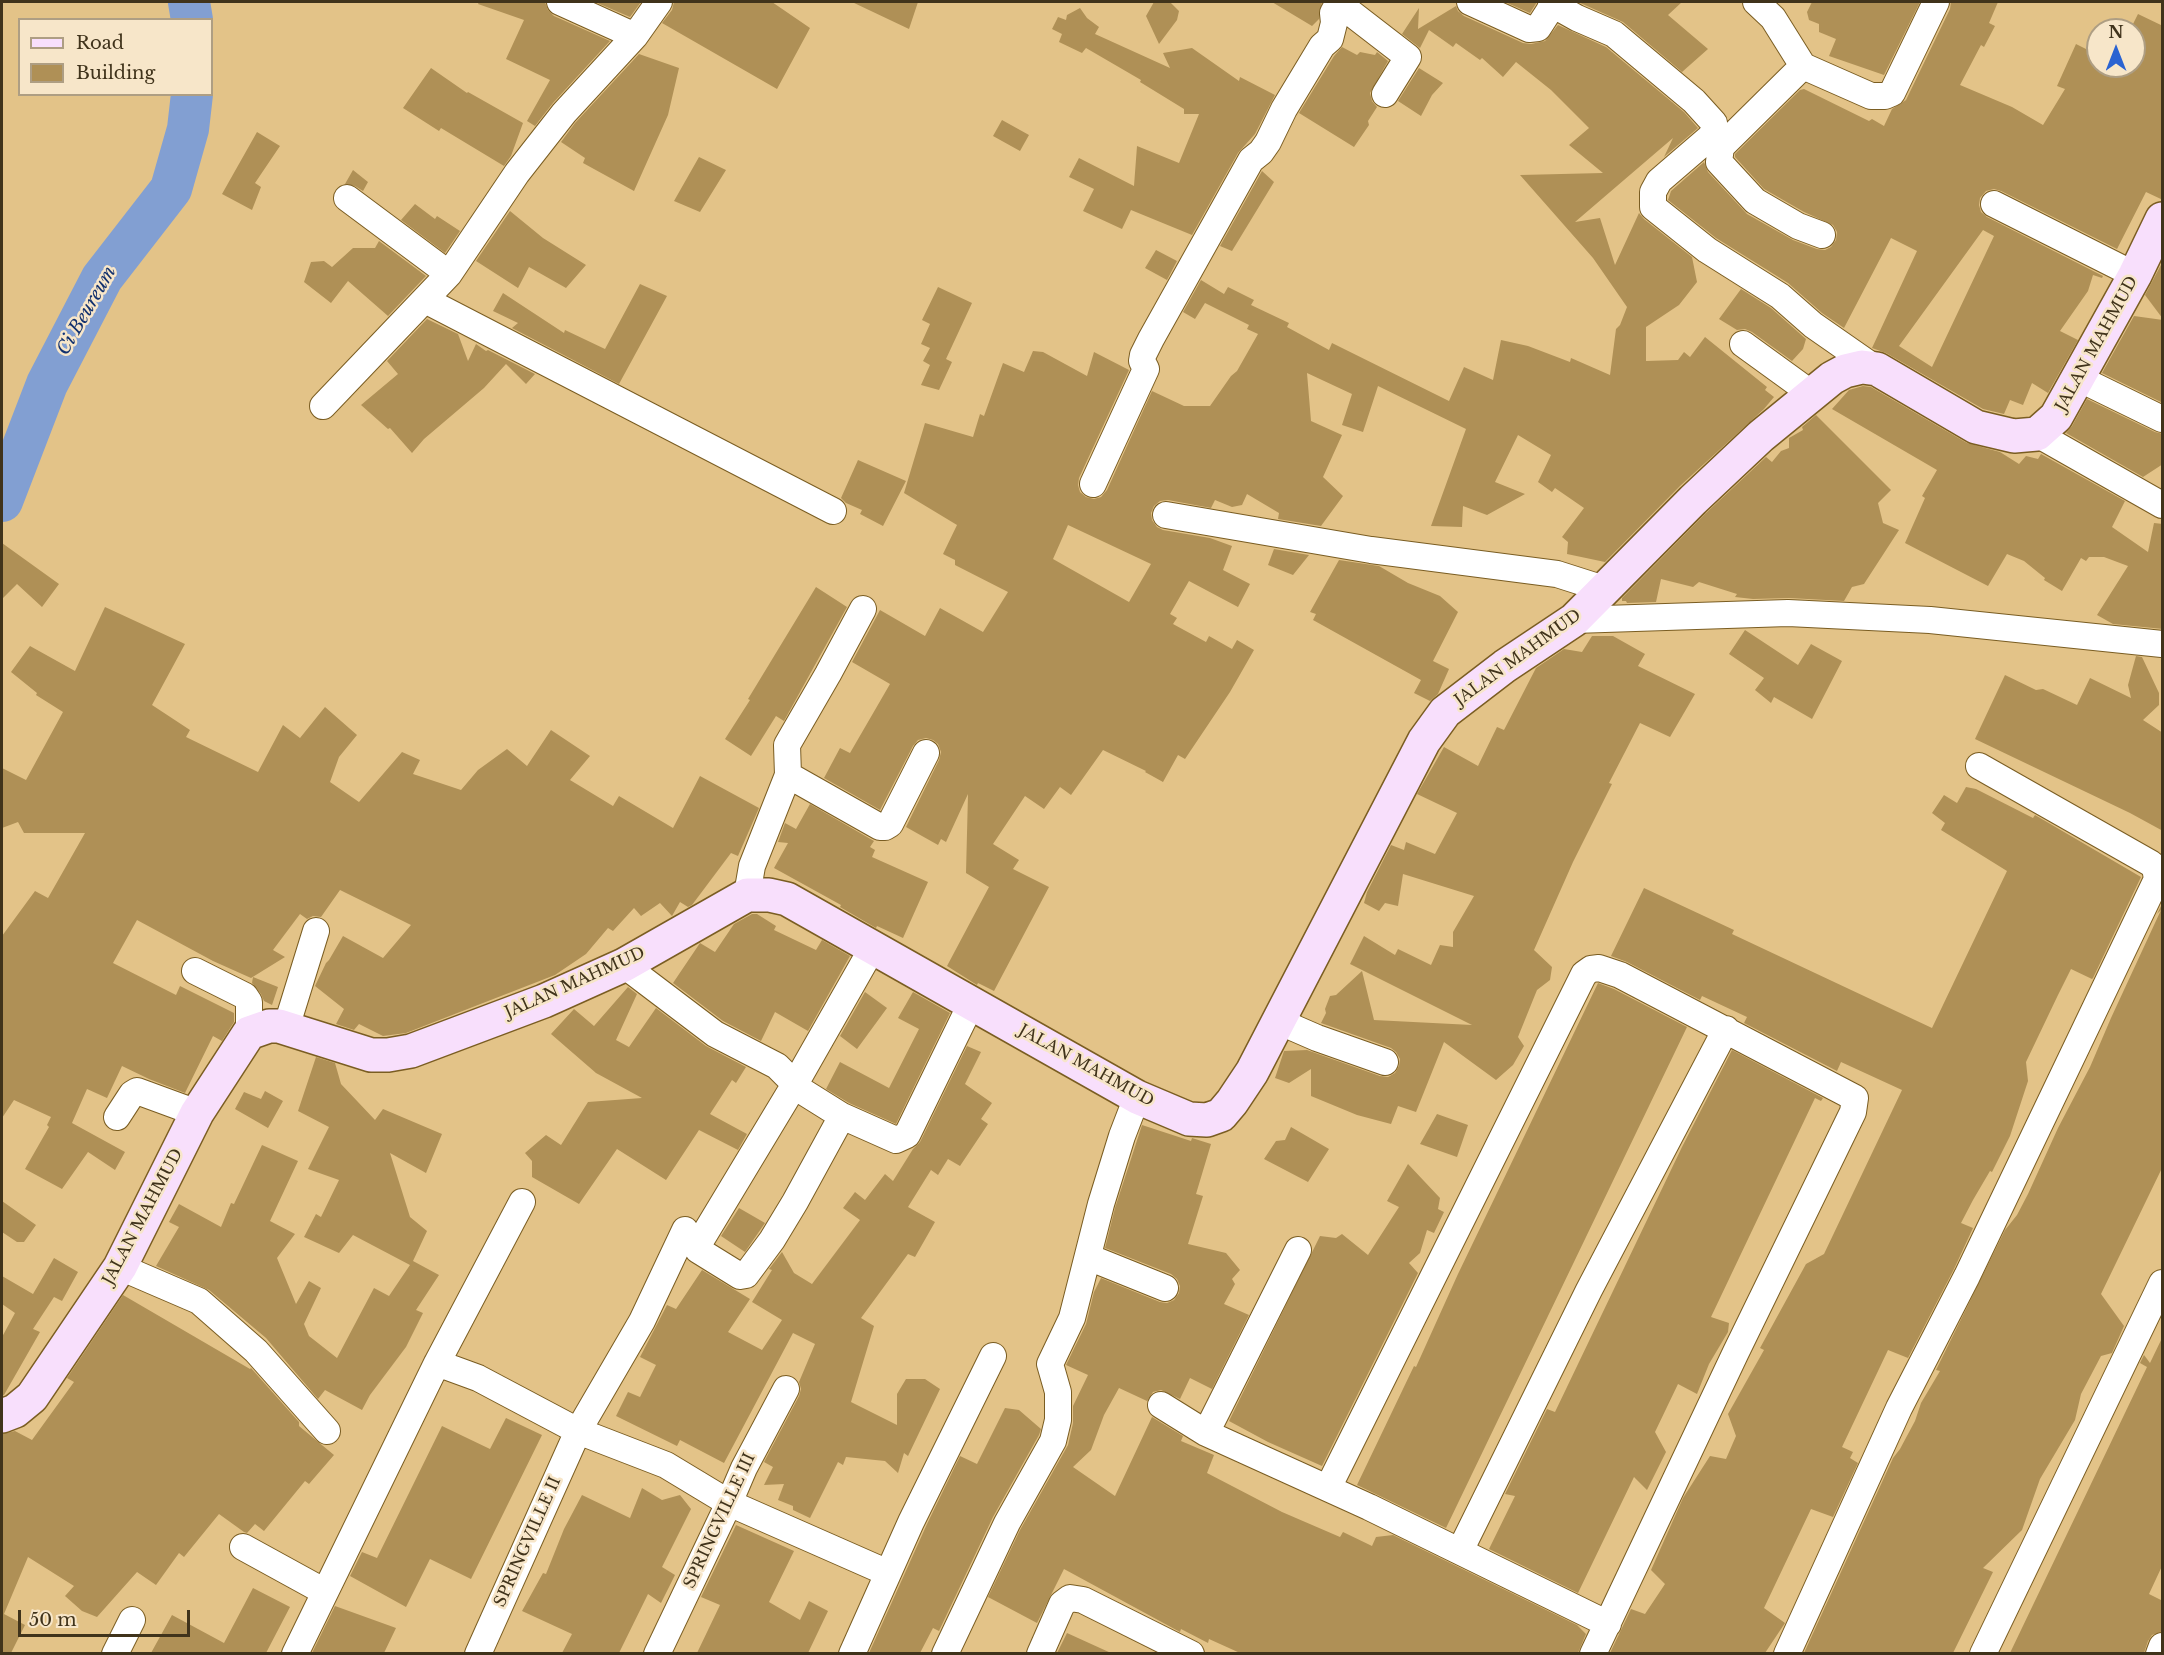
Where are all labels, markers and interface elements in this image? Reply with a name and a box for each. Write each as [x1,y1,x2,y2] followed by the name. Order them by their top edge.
[18,18,213,96] legend
[2086,18,2146,78] north arrow
[2108,22,2124,42] text: N
[76,32,124,54] text: Road
[76,62,155,84] text: Building
[53,263,121,359] water label: Ci Beureum
[2052,273,2142,415] street label: JALAN MAHMUD
[1451,606,1585,710] street label: JALAN MAHMUD
[502,943,648,1023] street label: JALAN MAHMUD
[1015,1021,1157,1111] street label: JALAN MAHMUD
[99,1146,187,1288] street label: JALAN MAHMUD
[680,1450,760,1592] street label: SPRINGVILLE III
[491,1474,565,1610] street label: SPRINGVILLE II
[21,1598,194,1636] scale bar
[29,1609,77,1631] text: 50 m

